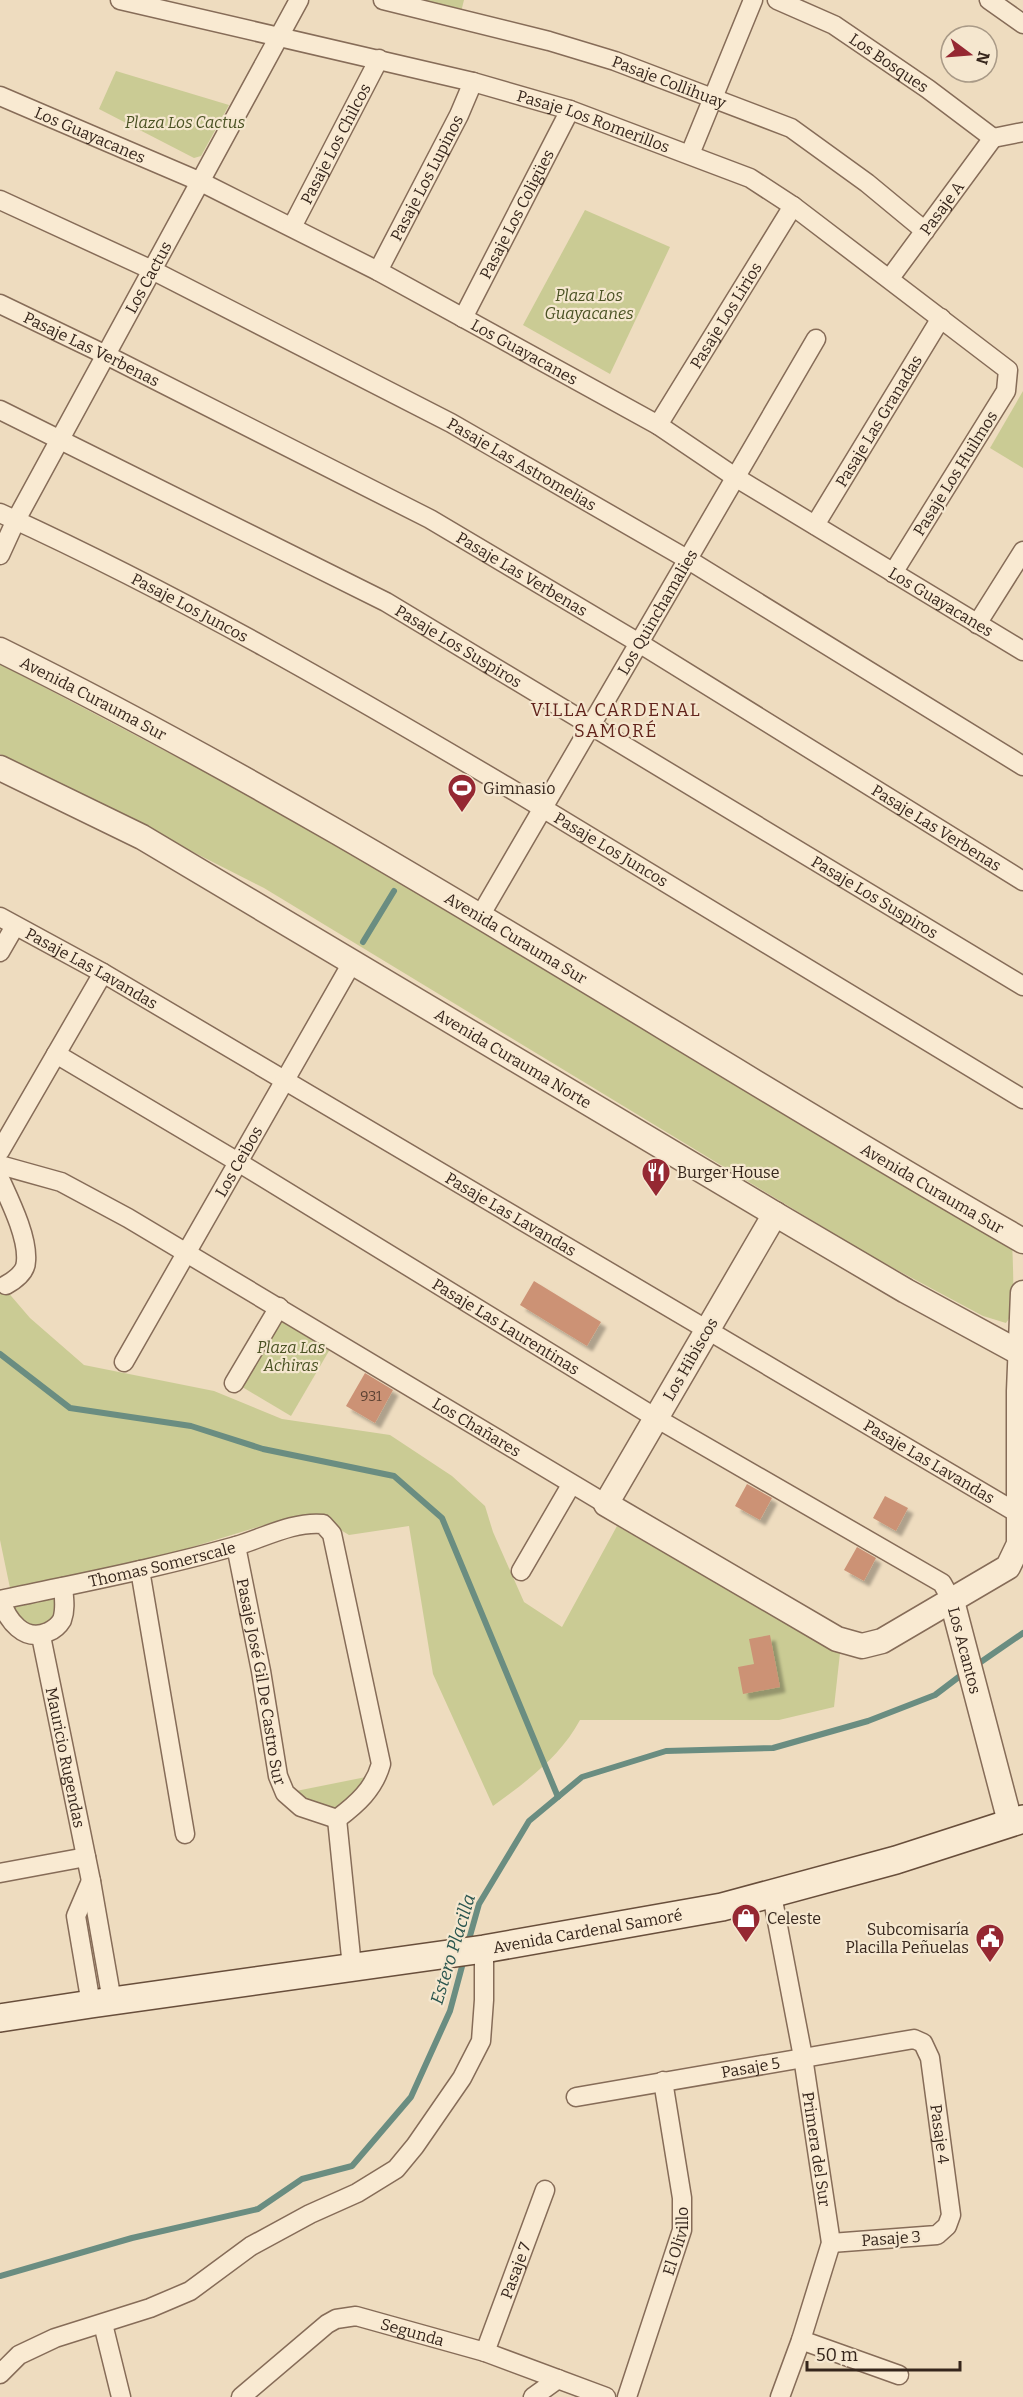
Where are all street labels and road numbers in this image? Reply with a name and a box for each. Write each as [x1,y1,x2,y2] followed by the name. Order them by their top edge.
[846,29,932,97] street label: Los Bosques
[609,52,729,113] street label: Pasaje Collihuay
[297,80,375,207] street label: Pasaje Los Chilcos
[515,86,672,157] street label: Pasaje Los Romerillos
[32,103,148,167] street label: Los Guayacanes
[386,112,467,244] street label: Pasaje Los Lupinos
[476,146,558,282] street label: Pasaje Los Coligües
[916,177,968,239] street label: Pasaje A
[121,238,176,317] street label: Los Cactus
[686,259,766,372] street label: Pasaje Los Lirios
[20,308,163,391] street label: Pasaje Las Verbenas
[468,315,581,389] street label: Los Guayacanes
[832,352,926,490] street label: Pasaje Las Granadas
[909,407,1001,539] street label: Pasaje Los Huilmos
[444,414,600,515] street label: Pasaje Las Astromelias
[453,528,591,620] street label: Pasaje Las Verbenas
[614,546,701,678] street label: Los Quinchamalies
[885,563,997,641] street label: Los Guayacanes
[128,569,251,646] street label: Pasaje Los Juncos
[392,601,525,692] street label: Pasaje Los Suspiros
[17,653,170,744] street label: Avenida Curauma Sur
[868,781,1005,875] street label: Pasaje Las Verbenas
[551,808,671,891] street label: Pasaje Los Juncos
[808,852,941,943] street label: Pasaje Los Suspiros
[441,888,590,988] street label: Avenida Curauma Sur
[22,924,161,1013] street label: Pasaje Las Lavandas
[431,1005,595,1113] street label: Avenida Curauma Norte
[211,1123,267,1200] street label: Los Ceibos
[857,1139,1007,1238] street label: Avenida Curauma Sur
[442,1168,579,1260] street label: Pasaje Las Lavandas
[429,1274,583,1379] street label: Pasaje Las Laurentinas
[659,1314,722,1404] street label: Los Hibiscos
[429,1394,524,1461] street label: Los Chañares
[860,1416,998,1507] street label: Pasaje Las Lavandas
[87,1538,238,1591] street label: Thomas Somerscale
[233,1577,290,1788] street label: Pasaje José Gil De Castro Sur
[944,1605,985,1696] street label: Los Acantos
[42,1686,89,1830] street label: Mauricio Rugendas
[491,1905,684,1957] street label: Avenida Cardenal Samoré
[720,2053,781,2082] street label: Pasaje 5
[798,2090,834,2208] street label: Primera del Sur
[926,2103,953,2166] street label: Pasaje 4
[659,2207,692,2278] street label: El Olivillo
[861,2227,921,2250] street label: Pasaje 3
[497,2240,535,2301] street label: Pasaje 7
[378,2314,447,2350] street label: Segunda

